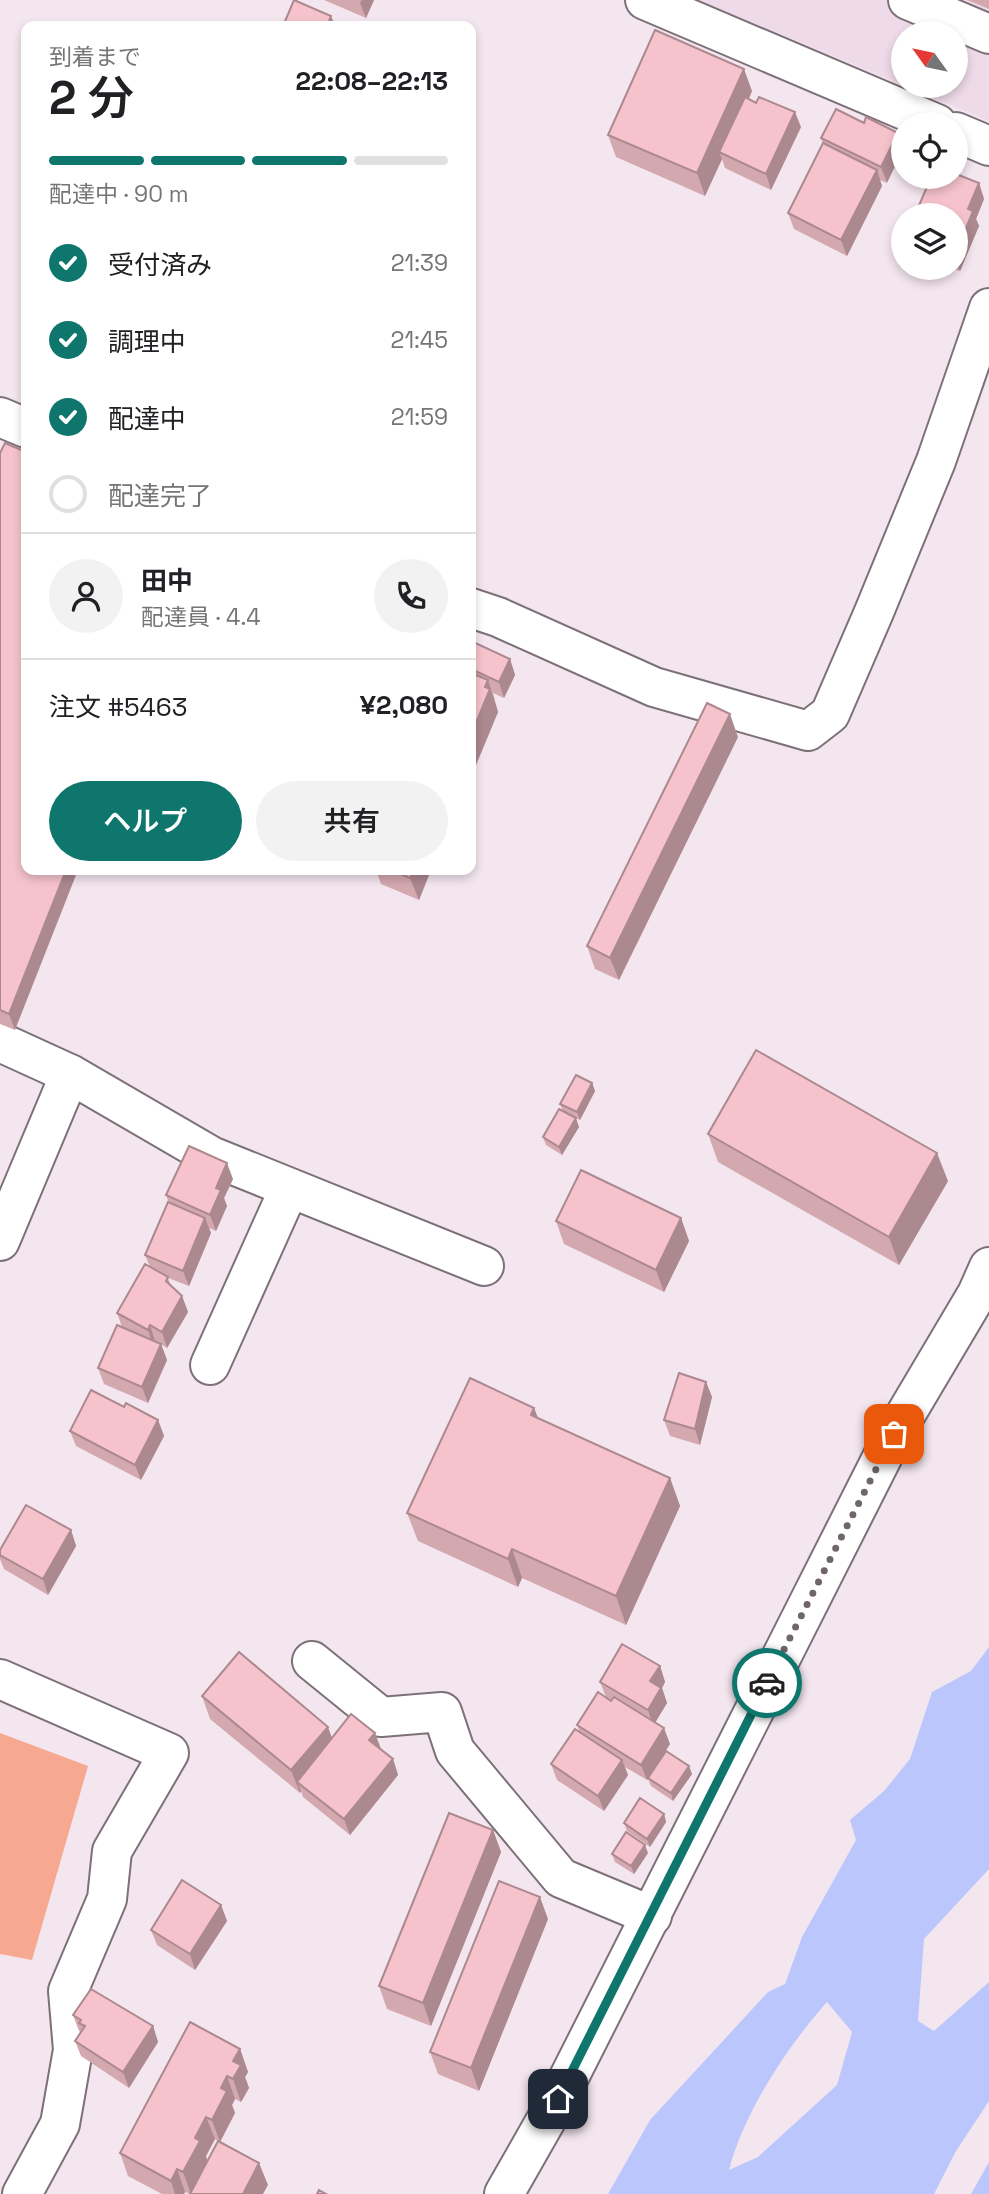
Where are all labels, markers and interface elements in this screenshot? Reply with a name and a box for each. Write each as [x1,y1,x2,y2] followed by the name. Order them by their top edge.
[891,21,968,98] north arrow
[891,21,968,280] map controls
[49,42,141,72] text: 到着まで
[296,64,448,98] text: 22:08–22:13
[49,69,134,127] text: 2 分
[891,112,968,189] button: locate
[49,179,189,209] text: 配達中 · 90 m
[891,203,968,280] button: layers
[49,244,87,282] icon: check
[108,248,212,282] text: 受付済み
[391,248,448,278] text: 21:39
[49,321,87,359] icon: check
[108,325,186,359] text: 調理中
[391,325,448,355] text: 21:45
[49,398,87,436] icon: check
[108,402,186,436] text: 配達中
[391,402,448,432] text: 21:59
[108,479,212,513] text: 配達完了
[49,559,123,633] button: person
[374,559,448,633] button: phone
[141,564,193,598] text: 田中
[141,602,261,632] text: 配達員 · 4.4
[360,688,448,722] text: ¥2,080
[49,690,187,724] text: 注文 #5463
[49,781,242,861] button: ヘルプ
[256,781,448,861] button: 共有
[864,1404,924,1464] pin
[875,1415,913,1453] icon: bag
[732,1648,802,1718] courier
[748,1664,786,1702] icon: car
[528,2069,588,2129] pin
[539,2080,577,2118] icon: home

